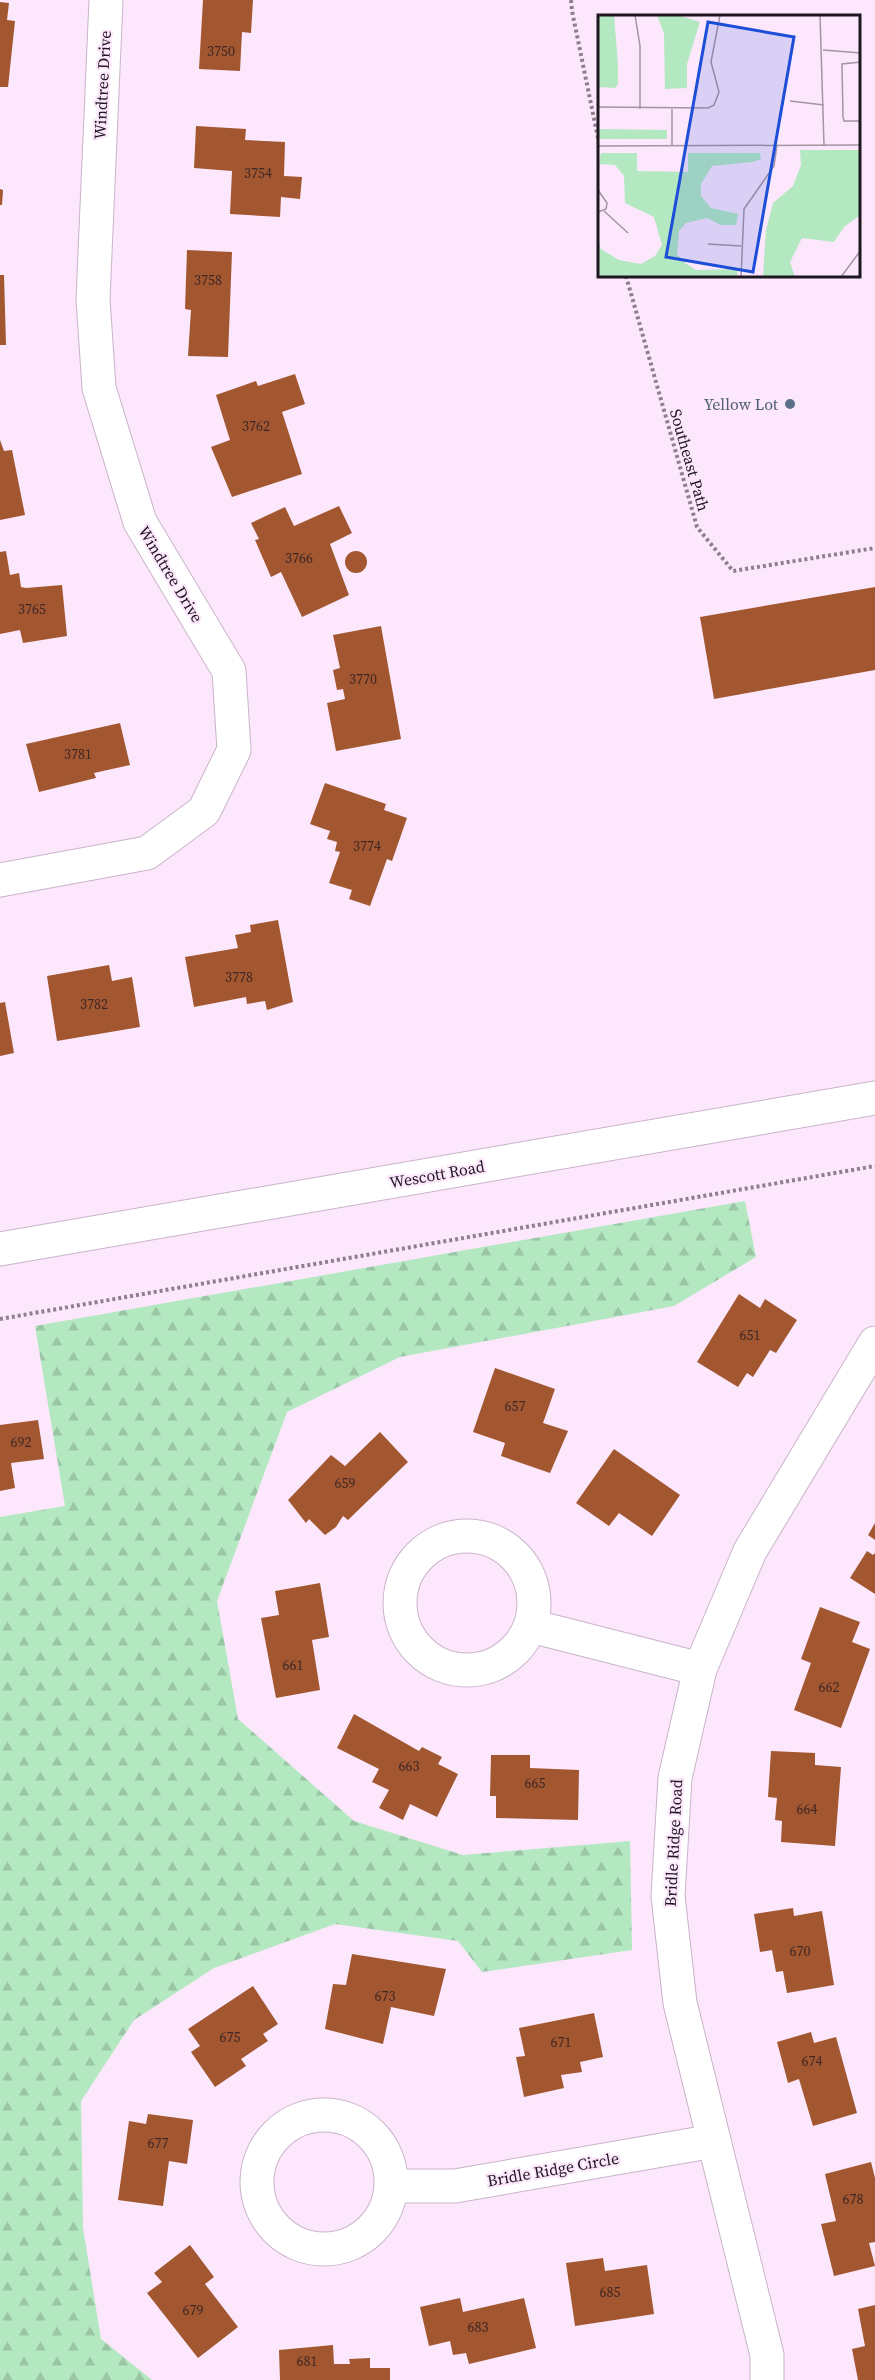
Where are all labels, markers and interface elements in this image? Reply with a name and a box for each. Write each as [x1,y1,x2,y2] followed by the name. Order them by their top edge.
[598,15,860,278] inset map
[88,30,116,140] street label: Windtree Drive
[207,41,235,61] house number: 3750
[244,163,272,183] house number: 3754
[194,270,222,290] house number: 3758
[704,393,779,415] place label: Yellow Lot
[783,397,797,411] marker: Yellow Lot
[665,406,715,514] street label: Southeast Path
[242,416,270,436] house number: 3762
[133,522,209,626] street label: Windtree Drive
[285,548,313,568] house number: 3766
[18,599,46,619] house number: 3765
[349,669,377,689] house number: 3770
[64,744,92,764] house number: 3781
[353,836,381,856] house number: 3774
[225,967,253,987] house number: 3778
[80,994,108,1014] house number: 3782
[388,1155,486,1193] street label: Wescott Road
[740,1325,761,1345] house number: 651
[505,1396,526,1416] house number: 657
[11,1432,32,1452] house number: 692
[335,1473,356,1493] house number: 659
[283,1655,304,1675] house number: 661
[819,1677,840,1697] house number: 662
[399,1756,420,1776] house number: 663
[525,1773,546,1793] house number: 665
[659,1779,687,1907] street label: Bridle Ridge Road
[797,1799,818,1819] house number: 664
[790,1941,811,1961] house number: 670
[375,1986,396,2006] house number: 673
[220,2027,241,2047] house number: 675
[551,2032,572,2052] house number: 671
[802,2051,823,2071] house number: 674
[148,2133,169,2153] house number: 677
[485,2147,621,2191] street label: Bridle Ridge Circle
[843,2189,864,2209] house number: 678
[600,2282,621,2302] house number: 685
[183,2300,204,2320] house number: 679
[468,2317,489,2337] house number: 683
[297,2351,318,2371] house number: 681

